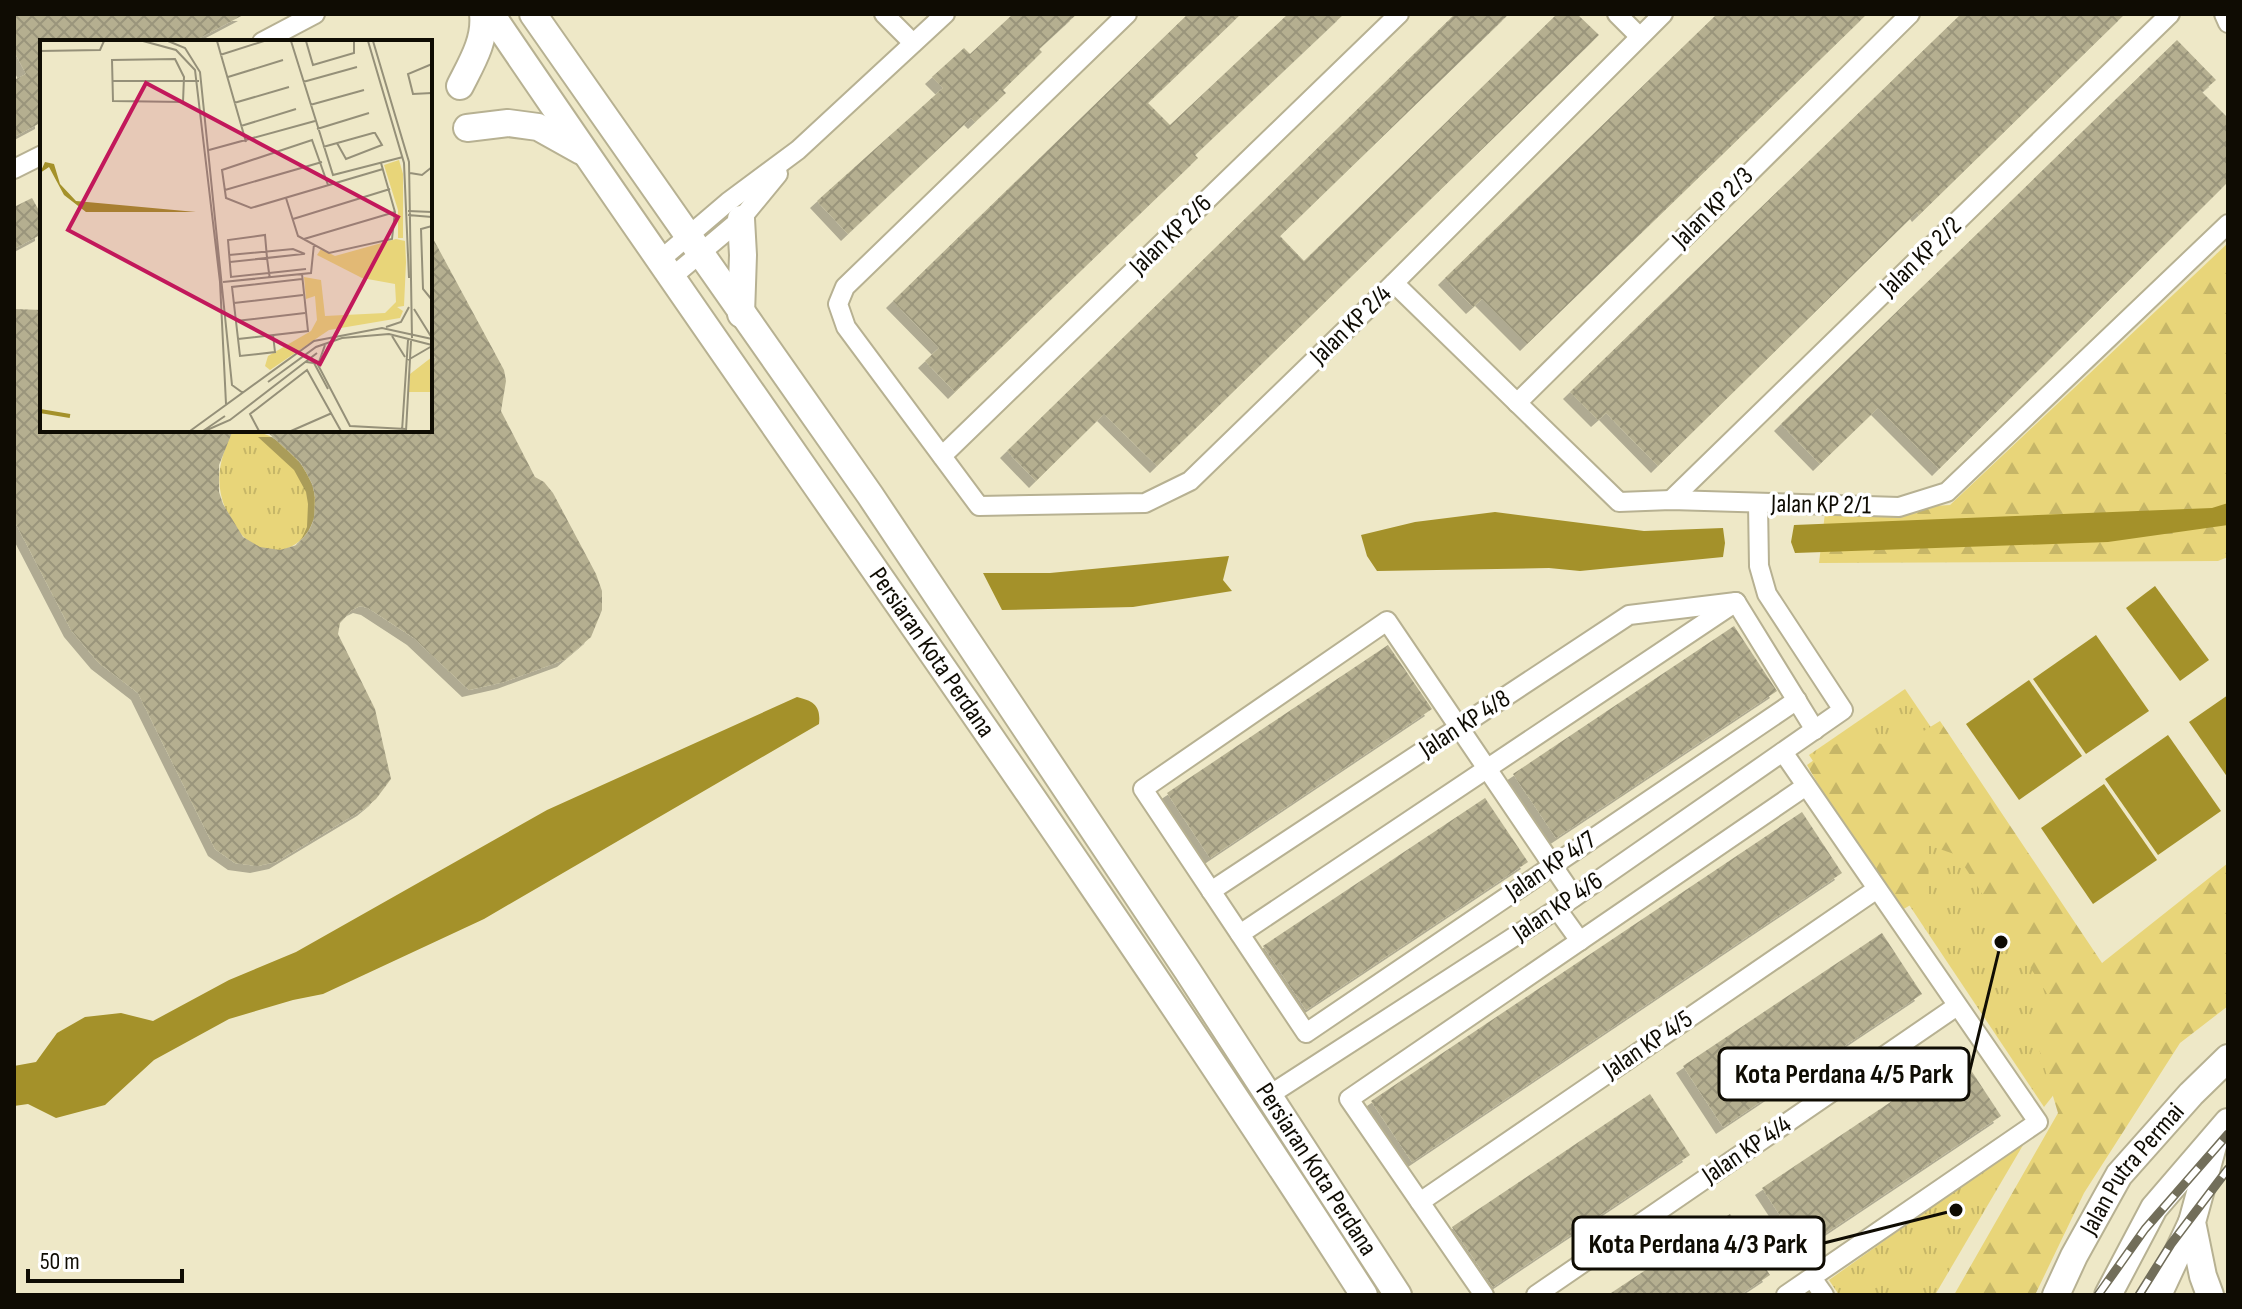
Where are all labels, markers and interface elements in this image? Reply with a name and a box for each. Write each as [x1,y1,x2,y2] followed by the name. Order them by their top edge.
[40,40,432,432] inset map
[1665,161,1760,256] street label: Jalan KP 2/3
[1123,188,1219,282] street label: Jalan KP 2/6
[1873,211,1968,304] street label: Jalan KP 2/2
[1303,279,1398,372] street label: Jalan KP 2/4
[1770,489,1871,521] street label: Jalan KP 2/1
[862,562,1002,743] street label: Persiaran Kota Perdana
[1413,683,1516,765] street label: Jalan KP 4/8
[1499,824,1602,908] street label: Jalan KP 4/7
[1506,866,1609,949] street label: Jalan KP 4/6
[1597,1004,1699,1087] street label: Jalan KP 4/5
[1719,1048,1969,1100] callout: Kota Perdana 4/5 Park
[1735,1058,1953,1091] text: Kota Perdana 4/5 Park
[1249,1077,1384,1261] street label: Persiaran Kota Perdana
[2073,1097,2191,1241] street label: Jalan Putra Permai
[1696,1109,1797,1192] street label: Jalan KP 4/4
[1573,1217,1824,1269] callout: Kota Perdana 4/3 Park
[1589,1228,1808,1261] text: Kota Perdana 4/3 Park
[28,1233,182,1283] scale bar
[40,1247,80,1276] text: 50 m

